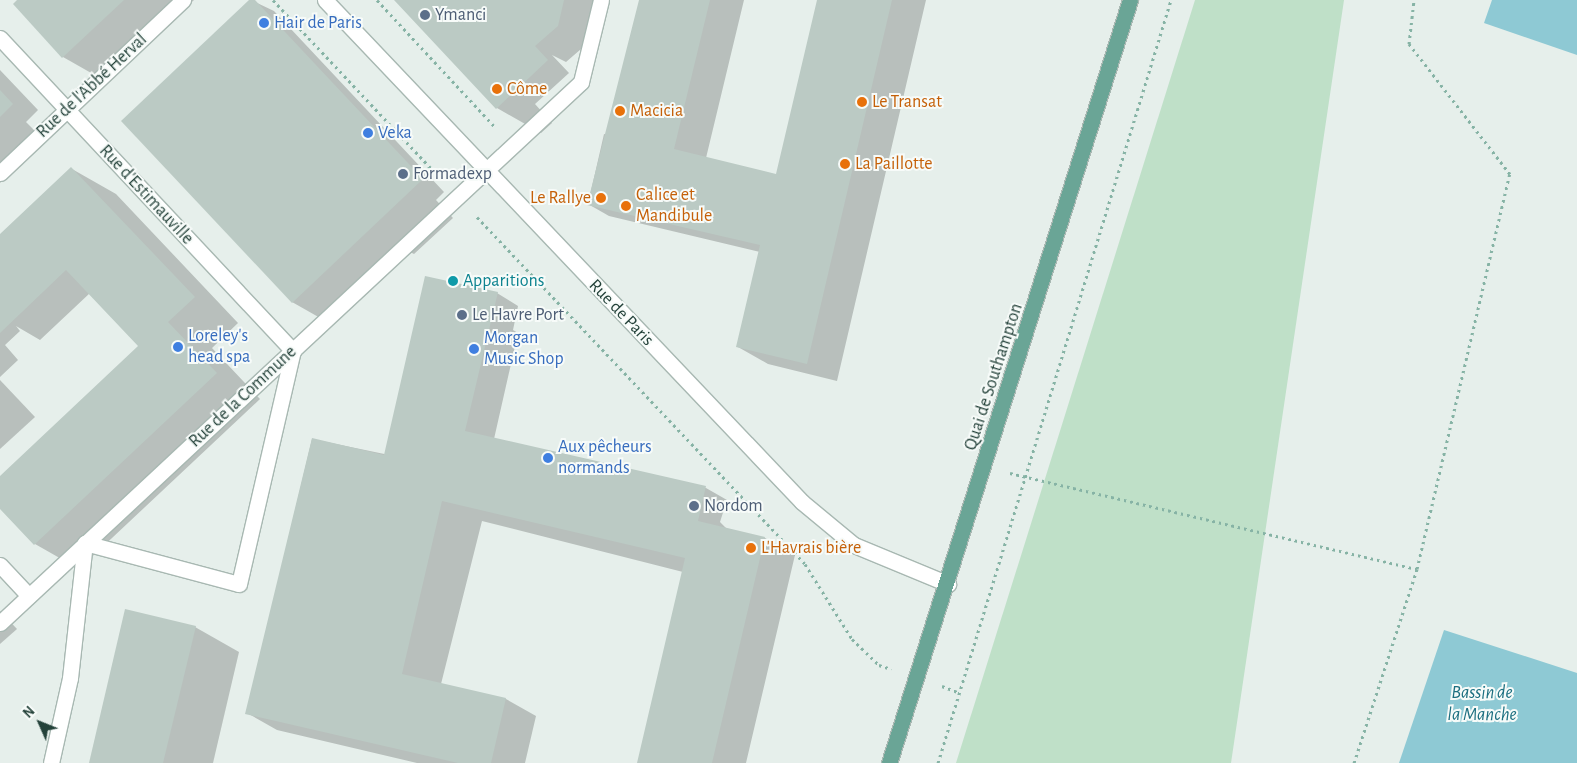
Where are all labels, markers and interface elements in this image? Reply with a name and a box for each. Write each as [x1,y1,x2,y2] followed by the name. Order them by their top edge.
[435,4,486,26] place label: Ymanci
[419,9,431,21] marker: Ymanci
[274,12,362,34] place label: Hair de Paris
[258,17,270,29] marker: Hair de Paris
[32,29,152,143] street label: Rue de l'Abbé Herval
[507,78,547,100] place label: Côme
[491,83,503,95] marker: Côme
[872,91,942,113] place label: Le Transat
[856,96,868,108] marker: Le Transat
[630,100,683,122] place label: Macicia
[614,105,626,117] marker: Macicia
[378,122,412,144] place label: Veka
[362,127,374,139] marker: Veka
[94,141,198,249] street label: Rue d'Estimauville
[855,153,933,175] place label: La Paillotte
[839,158,851,170] marker: La Paillotte
[413,163,492,185] place label: Formadexp
[397,168,409,180] marker: Formadexp
[636,185,712,228] place label: Calice et Mandibule
[530,187,591,209] place label: Le Rallye
[595,192,607,204] marker: Le Rallye
[620,200,632,212] marker: Calice et Mandibule
[463,270,544,292] place label: Apparitions
[447,275,459,287] marker: Apparitions
[584,275,658,351] street label: Rue de Paris
[960,301,1028,453] street label: Quai de Southampton
[472,304,564,326] place label: Le Havre Port
[456,309,468,321] marker: Le Havre Port
[188,326,250,368] place label: Loreley's head spa
[484,328,564,370] place label: Morgan Music Shop
[172,341,184,353] marker: Loreley's head spa
[185,342,301,452] street label: Rue de la Commune
[468,343,480,355] marker: Morgan Music Shop
[558,437,652,479] place label: Aux pêcheurs normands
[542,452,554,464] marker: Aux pêcheurs normands
[704,495,763,517] place label: Nordom
[688,500,700,512] marker: Nordom
[761,537,861,559] place label: L'Havrais bière
[745,542,757,554] marker: L'Havrais bière
[1447,682,1517,726] water label: Bassin de la Manche
[15,698,65,748] north arrow
[21,704,38,721] text: N

